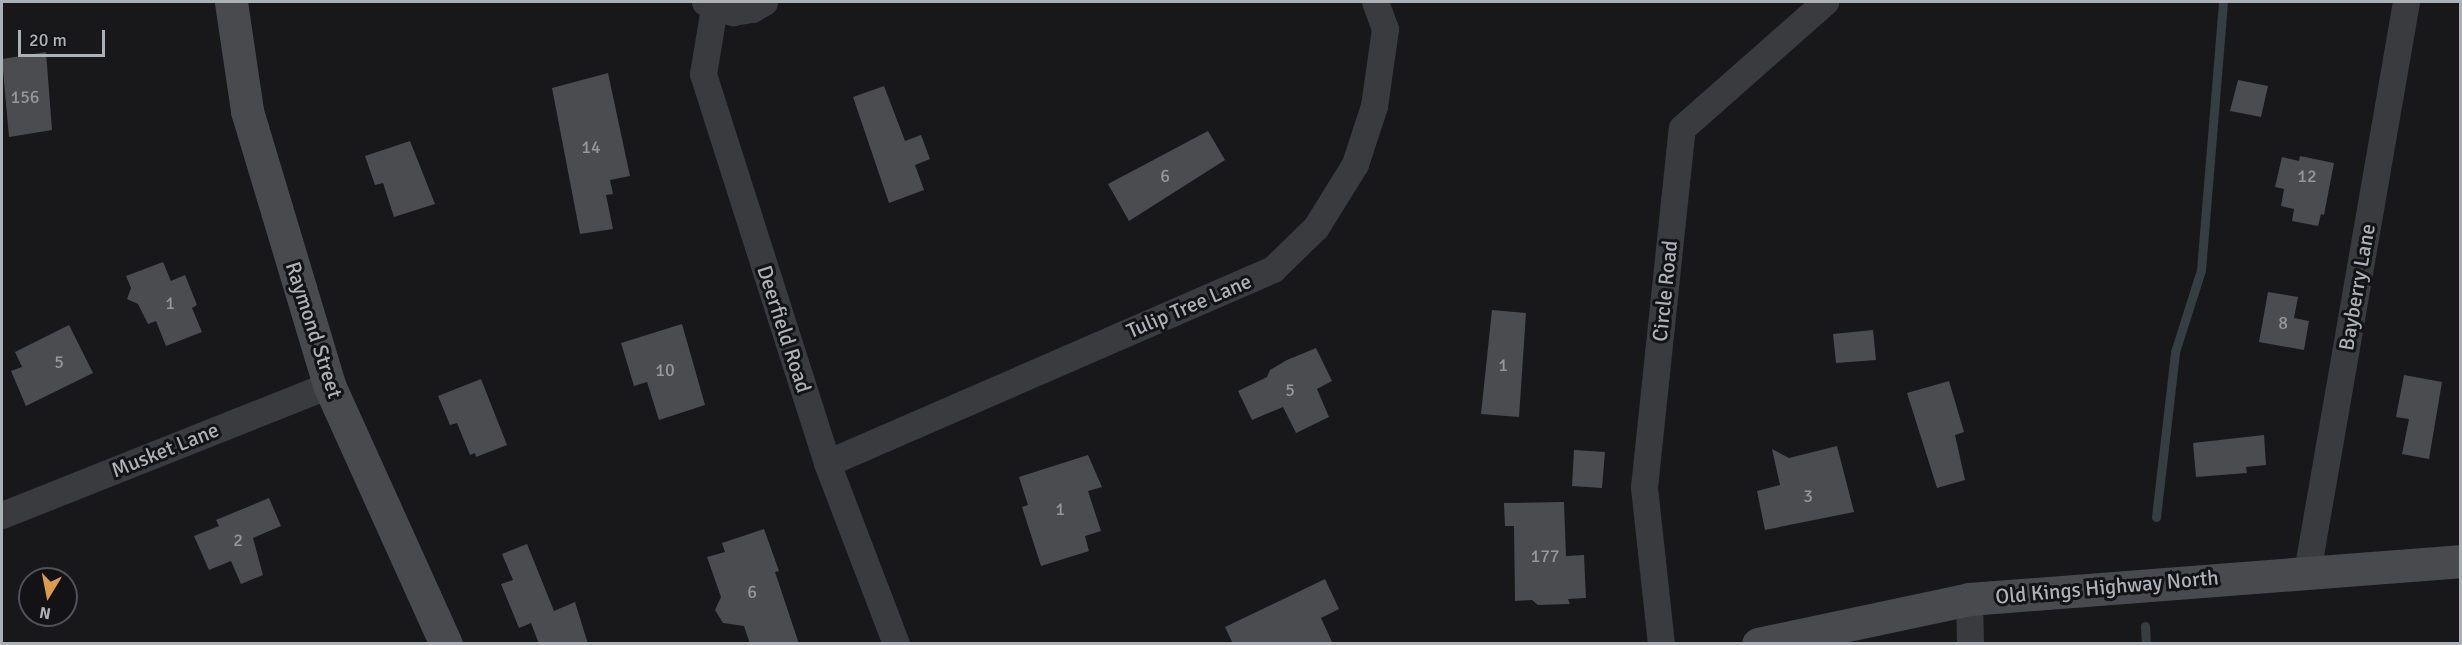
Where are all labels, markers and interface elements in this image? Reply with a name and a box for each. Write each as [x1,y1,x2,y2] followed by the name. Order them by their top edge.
[21,18,108,56] scale bar
[29,29,67,51] text: 20 m
[10,86,40,108] house number: 156
[581,136,601,158] house number: 14
[1160,165,1170,187] house number: 6
[2297,165,2317,187] house number: 12
[2333,222,2381,352] street label: Bayberry Lane
[1647,239,1683,343] street label: Circle Road
[280,258,348,402] street label: Raymond Street
[752,262,816,396] street label: Deerfield Road
[1123,268,1255,344] street label: Tulip Tree Lane
[165,292,175,314] house number: 1
[2278,312,2288,334] house number: 8
[54,351,64,373] house number: 5
[1498,354,1508,376] house number: 1
[655,359,675,381] house number: 10
[1285,379,1295,401] house number: 5
[108,417,222,483] street label: Musket Lane
[1803,485,1813,507] house number: 3
[1055,498,1065,520] house number: 1
[233,529,243,551] house number: 2
[1530,545,1560,567] house number: 177
[1994,565,2220,609] street label: Old Kings Highway North
[18,567,78,627] north arrow
[747,581,757,603] house number: 6
[38,602,52,624] text: N

